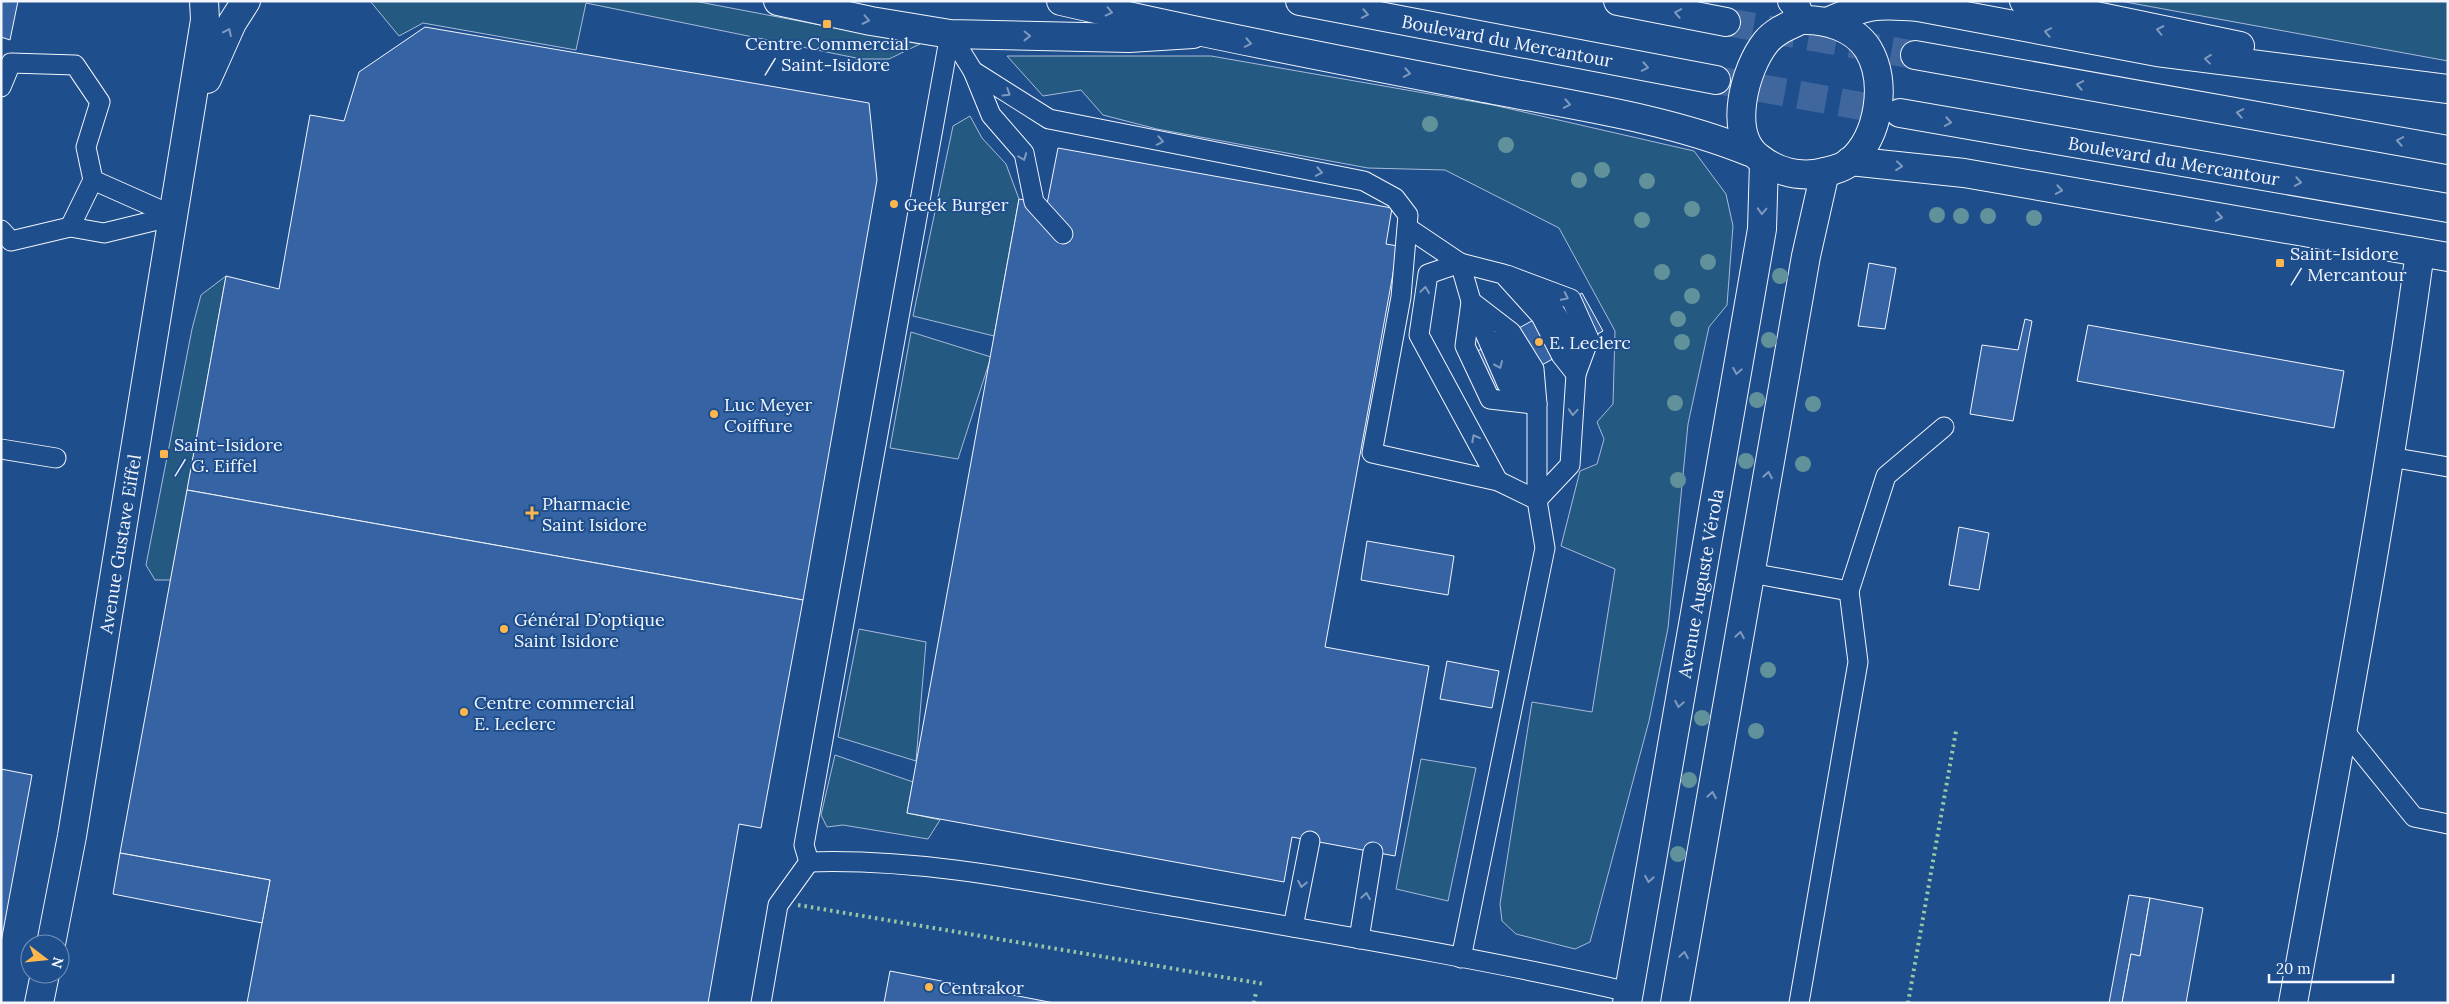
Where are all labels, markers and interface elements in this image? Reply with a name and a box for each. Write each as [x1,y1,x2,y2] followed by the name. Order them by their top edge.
[1104,6,1113,17] one-way arrow
[1361,8,1370,18] one-way arrow
[1674,8,1683,19] one-way arrow
[1400,9,1615,72] street label: Boulevard du Mercantour
[862,14,871,25] one-way arrow
[821,18,833,30] marker: Centre Commercial / Saint-Isidore
[2155,25,2164,36] one-way arrow
[2044,27,2053,37] one-way arrow
[221,28,231,37] one-way arrow
[1024,31,1032,41] one-way arrow
[745,32,909,76] place label: Centre Commercial / Saint-Isidore
[1243,37,1252,47] one-way arrow
[2204,54,2212,65] one-way arrow
[1641,61,1650,71] one-way arrow
[1403,68,1412,78] one-way arrow
[2075,80,2084,90] one-way arrow
[1002,86,1011,96] one-way arrow
[1562,99,1571,109] one-way arrow
[2235,108,2244,119] one-way arrow
[1943,116,1952,126] one-way arrow
[2066,131,2282,190] street label: Boulevard du Mercantour
[1155,135,1164,146] one-way arrow
[2395,137,2404,147] one-way arrow
[1017,152,1027,161] one-way arrow
[1895,161,1903,172] one-way arrow
[1315,167,1324,177] one-way arrow
[2293,177,2302,187] one-way arrow
[2055,184,2064,194] one-way arrow
[904,193,1009,216] place label: Geek Burger
[888,198,900,210] marker: Geek Burger
[1757,208,1767,215] one-way arrow
[2216,211,2224,222] one-way arrow
[2290,242,2407,286] place label: Saint-Isidore / Mercantour
[2274,257,2286,269] marker: Saint-Isidore / Mercantour
[1420,286,1430,294] one-way arrow
[1559,291,1568,301] one-way arrow
[1549,331,1631,354] place label: E. Leclerc
[1533,336,1545,348] marker: E. Leclerc
[1492,360,1503,369] one-way arrow
[1733,367,1743,376] one-way arrow
[724,393,813,437] place label: Luc Meyer Coiffure
[708,408,720,420] marker: Luc Meyer Coiffure
[1568,408,1579,416] one-way arrow
[174,433,283,477] place label: Saint-Isidore / G. Eiffel
[1471,434,1481,443] one-way arrow
[158,448,170,460] marker: Saint-Isidore / G. Eiffel
[94,452,146,636] street label: Avenue Gustave Eiffel
[1763,470,1773,479] one-way arrow
[1672,487,1728,681] street label: Avenue Auguste Vérola
[542,492,647,536] place label: Pharmacie Saint Isidore
[526,507,538,519] marker: Pharmacie Saint Isidore
[514,608,665,652] place label: Général D’optique Saint Isidore
[498,623,510,635] marker: Général D’optique Saint Isidore
[1735,630,1745,639] one-way arrow
[474,691,635,735] place label: Centre commercial E. Leclerc
[1675,699,1685,708] one-way arrow
[458,706,470,718] marker: Centre commercial E. Leclerc
[1707,790,1717,799] one-way arrow
[1645,875,1655,883] one-way arrow
[1297,880,1308,888] one-way arrow
[1361,891,1371,900] one-way arrow
[20,934,70,984] north arrow
[1678,950,1689,959] one-way arrow
[2269,952,2393,984] scale bar
[47,955,68,970] text: N
[2276,959,2311,978] text: 20 m
[939,976,1024,999] place label: Centrakor
[923,981,935,993] marker: Centrakor

